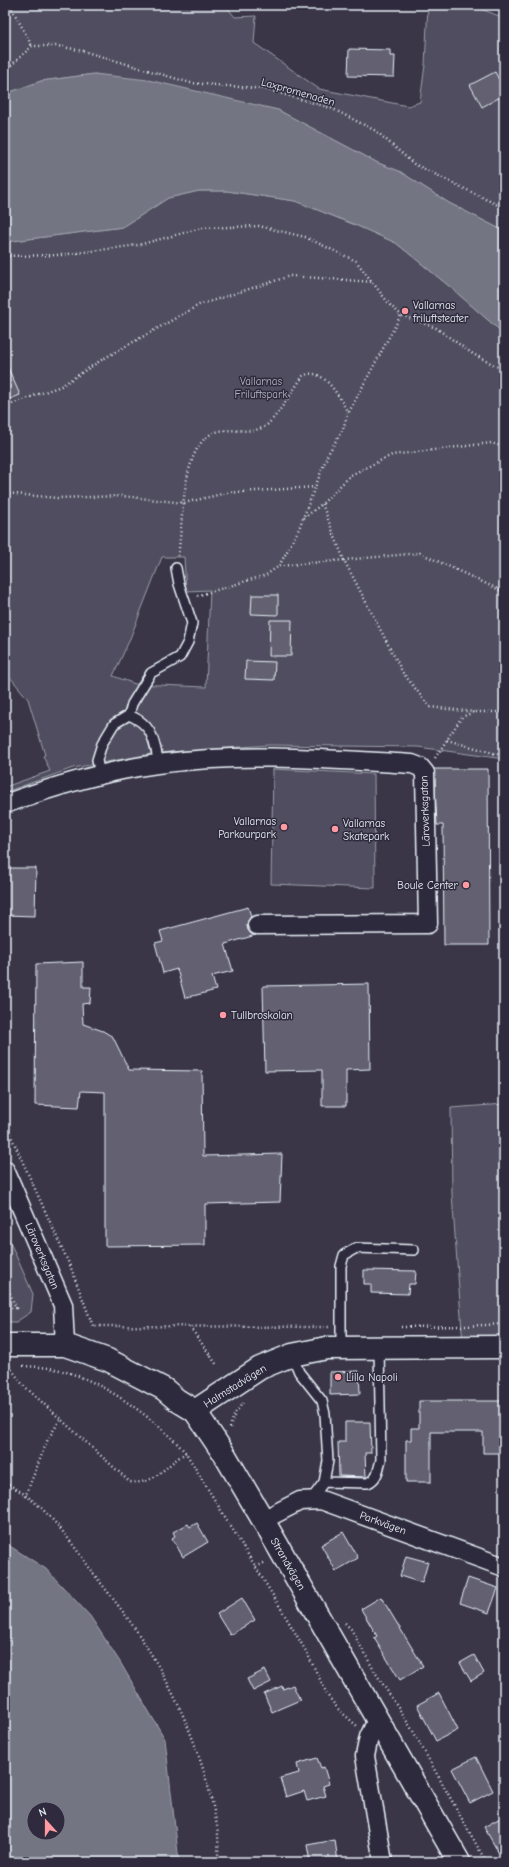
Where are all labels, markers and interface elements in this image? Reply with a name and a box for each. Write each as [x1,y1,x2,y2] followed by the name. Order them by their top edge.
[260,75,336,109] street label: Laxpromenaden
[412,299,469,325] place label: Vallarnas friluftsteater
[400,306,410,316] marker: Vallarnas friluftsteater
[234,375,288,401] park label: Vallarnas Friluftspark
[417,775,433,847] street label: Läroverksgatan
[218,815,277,841] place label: Vallarnas Parkourpark
[343,817,390,843] place label: Vallarnas Skatepark
[279,822,289,832] marker: Vallarnas Parkourpark
[330,824,340,834] marker: Vallarnas Skatepark
[397,879,459,892] place label: Boule Center
[461,880,471,890] marker: Boule Center
[231,1009,293,1022] place label: Tullbroskolan
[218,1010,228,1020] marker: Tullbroskolan
[22,1221,62,1291] street label: Läroverksgatan
[201,1362,269,1410] street label: Halmstadvägen
[346,1371,398,1384] place label: Lilla Napoli
[333,1372,343,1382] marker: Lilla Napoli
[358,1509,408,1537] street label: Parkvägen
[268,1535,308,1593] street label: Strandvägen
[26,1801,66,1841] north arrow
[37,1805,48,1819] text: N

